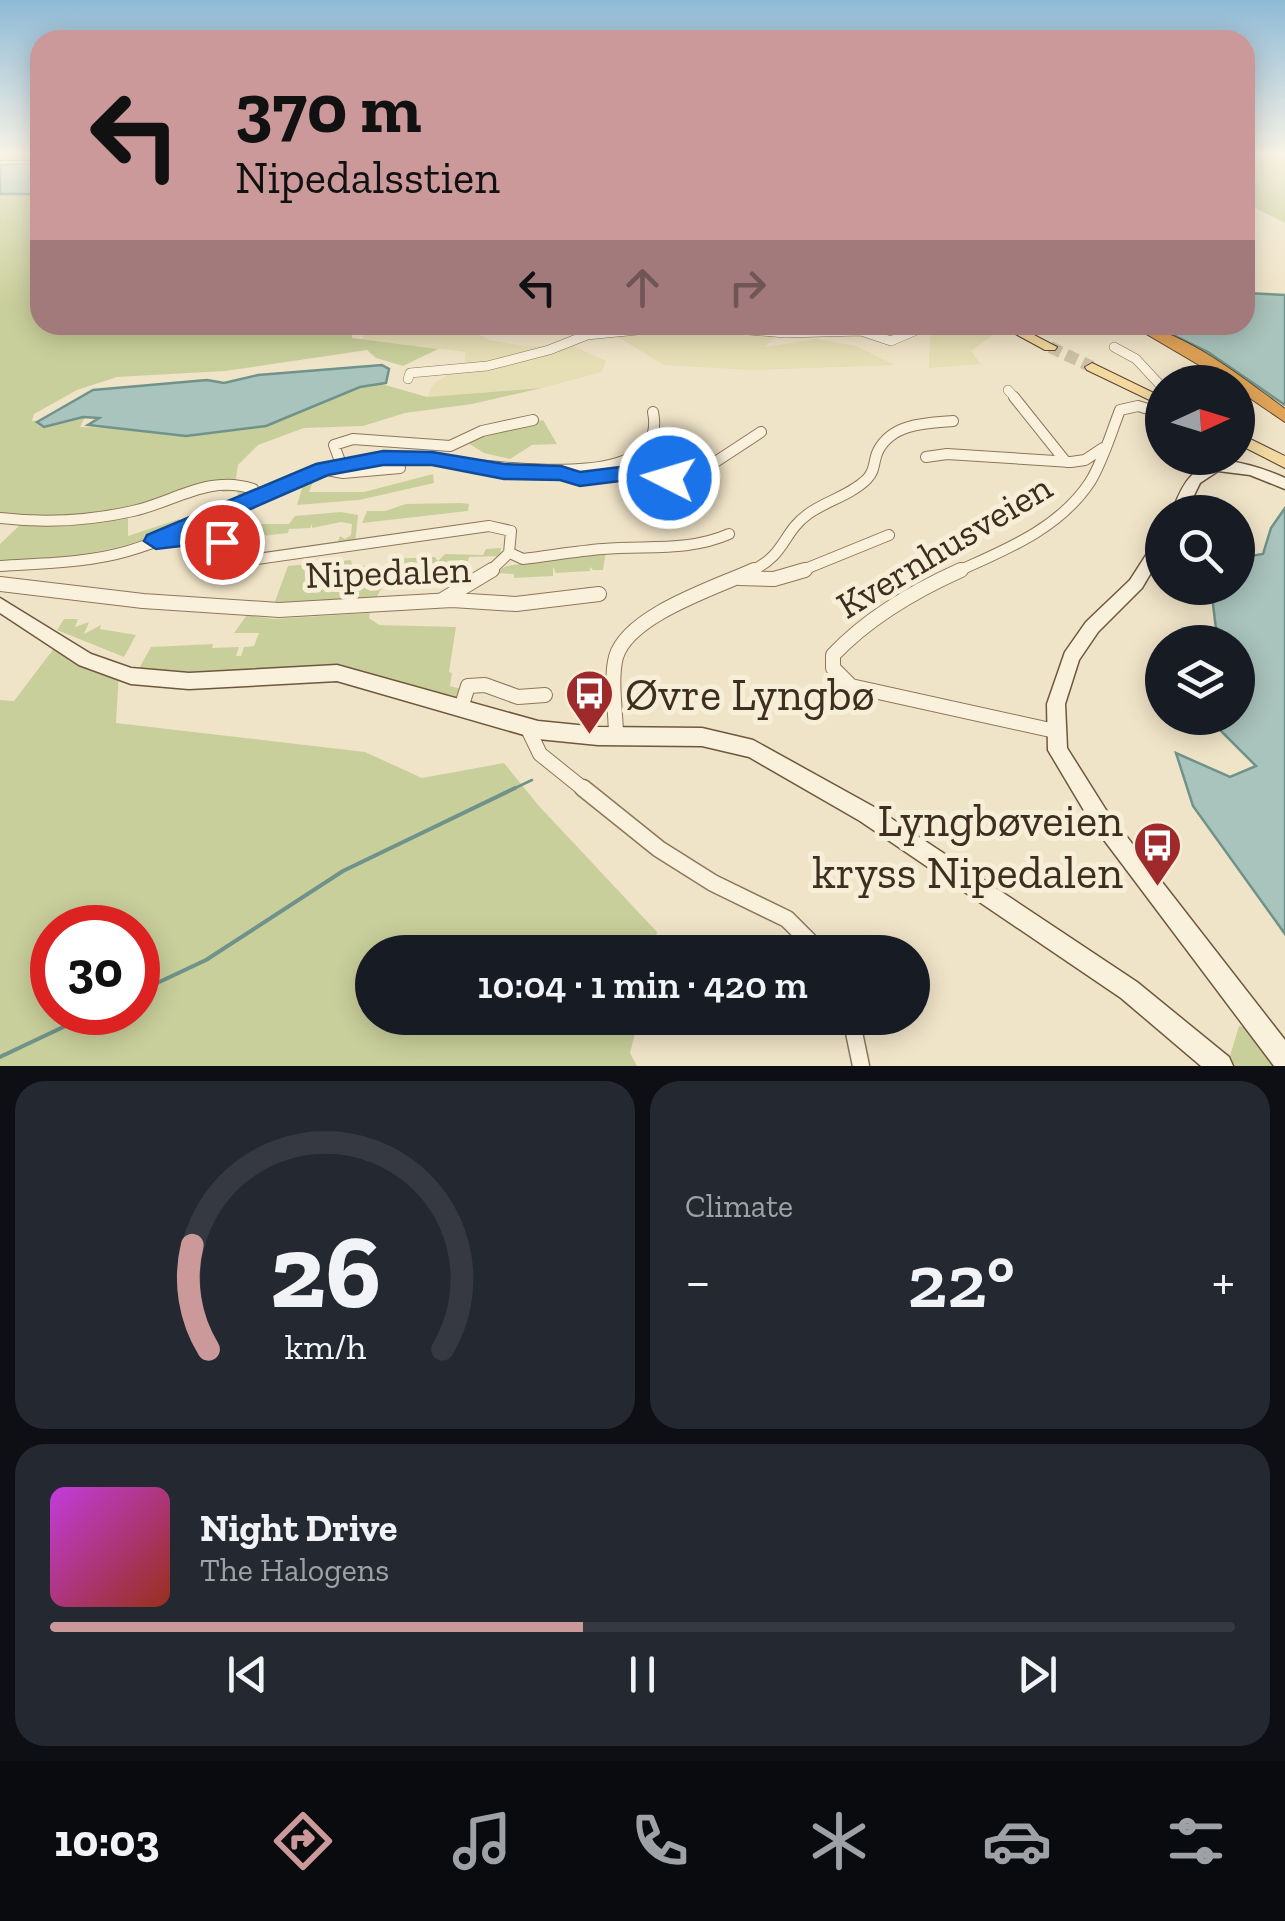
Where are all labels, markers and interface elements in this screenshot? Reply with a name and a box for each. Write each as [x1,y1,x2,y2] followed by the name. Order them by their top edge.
[235,66,422,150] text: 370 m
[70,70,200,200] icon: left
[235,151,500,205] text: Nipedalsstien
[510,260,565,315] icon: left
[615,260,670,315] icon: ahead
[720,260,775,315] icon: right
[1145,365,1255,475] north arrow
[1145,365,1255,735] map controls
[617,426,721,530] position arrow
[828,464,1060,628] street label: Kvernhusveien
[1145,495,1255,605] button: search
[180,500,265,585] pin
[195,515,250,570] icon: arrive
[304,546,472,598] street label: Nipedalen
[1145,625,1255,735] button: layers
[564,668,616,736] bus stop icon: Øvre Lyngbø
[625,668,875,722] place label: Øvre Lyngbø
[812,794,1123,900] place label: Lyngbøveien kryss Nipedalen
[1132,820,1184,888] bus stop icon: Lyngbøveien kryss Nipedalen
[30,905,160,1035] speed limit sign: 30
[477,962,808,1008] text: 10:04 · 1 min · 420 m
[685,1187,793,1225] text: Climate
[269,1209,381,1334] text: 26
[908,1236,1015,1326] text: 22°
[685,1248,711,1314] text: −
[1212,1248,1235,1314] text: +
[284,1325,366,1368] text: km/h
[200,1505,397,1551] text: Night Drive
[200,1551,389,1589] text: The Halogens
[220,1647,275,1702] icon: previous
[615,1647,670,1702] icon: pause
[1010,1647,1065,1702] icon: next
[268,1806,338,1876] icon: directions
[447,1806,517,1876] icon: music
[625,1806,695,1876] icon: phone
[804,1806,874,1876] icon: climate
[982,1806,1052,1876] icon: car
[1161,1806,1231,1876] icon: filters
[54,1814,159,1868] text: 10:03

